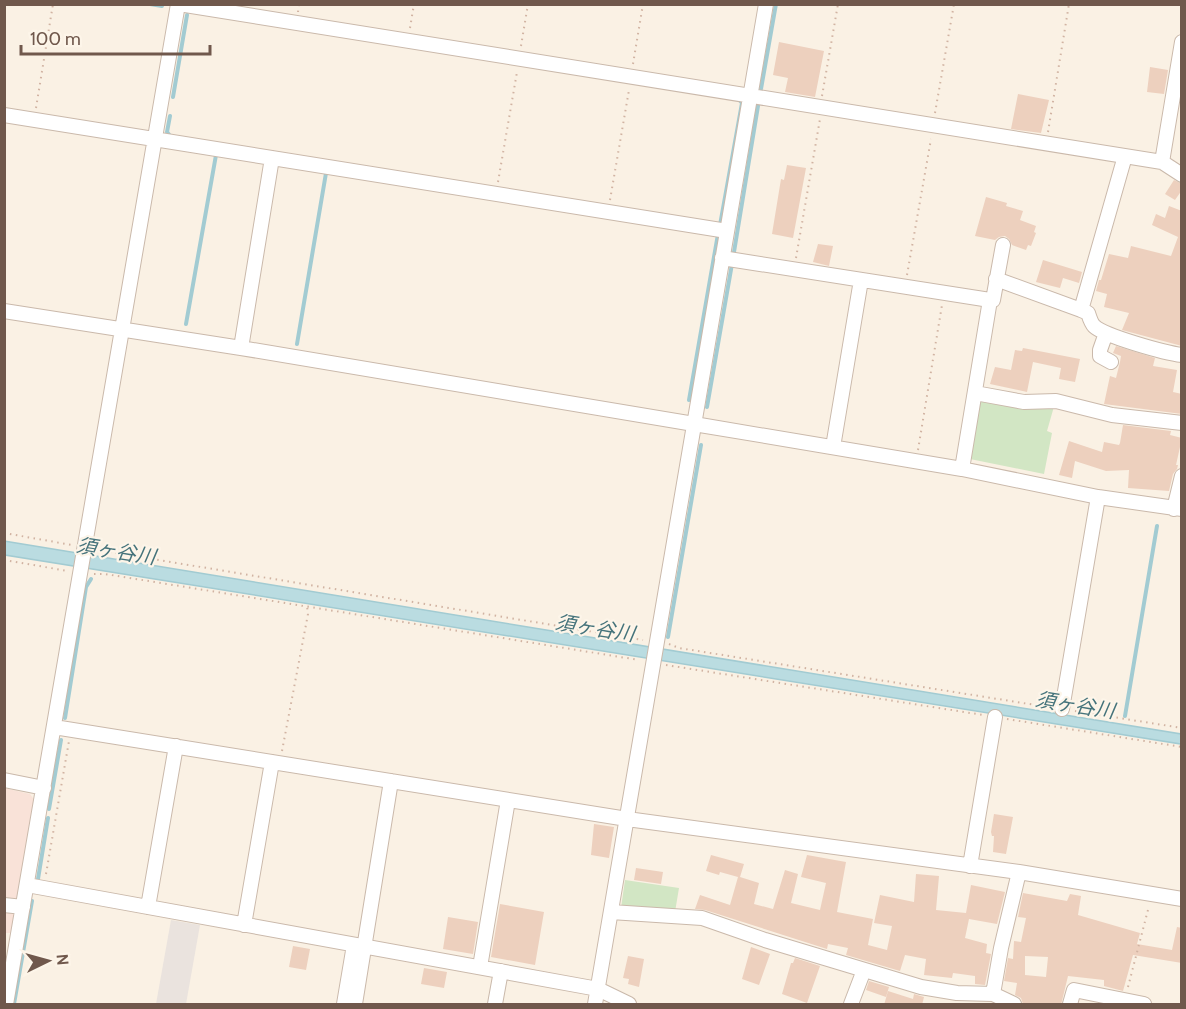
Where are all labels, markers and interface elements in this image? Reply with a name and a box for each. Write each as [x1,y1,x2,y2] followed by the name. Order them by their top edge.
[21,18,210,56] scale bar
[30,28,81,50] text: 100 m
[75,533,159,569] water label: 須ヶ谷川
[554,610,638,646] water label: 須ヶ谷川
[1034,687,1118,723] water label: 須ヶ谷川
[18,931,78,991] north arrow
[52,953,72,966] text: N

